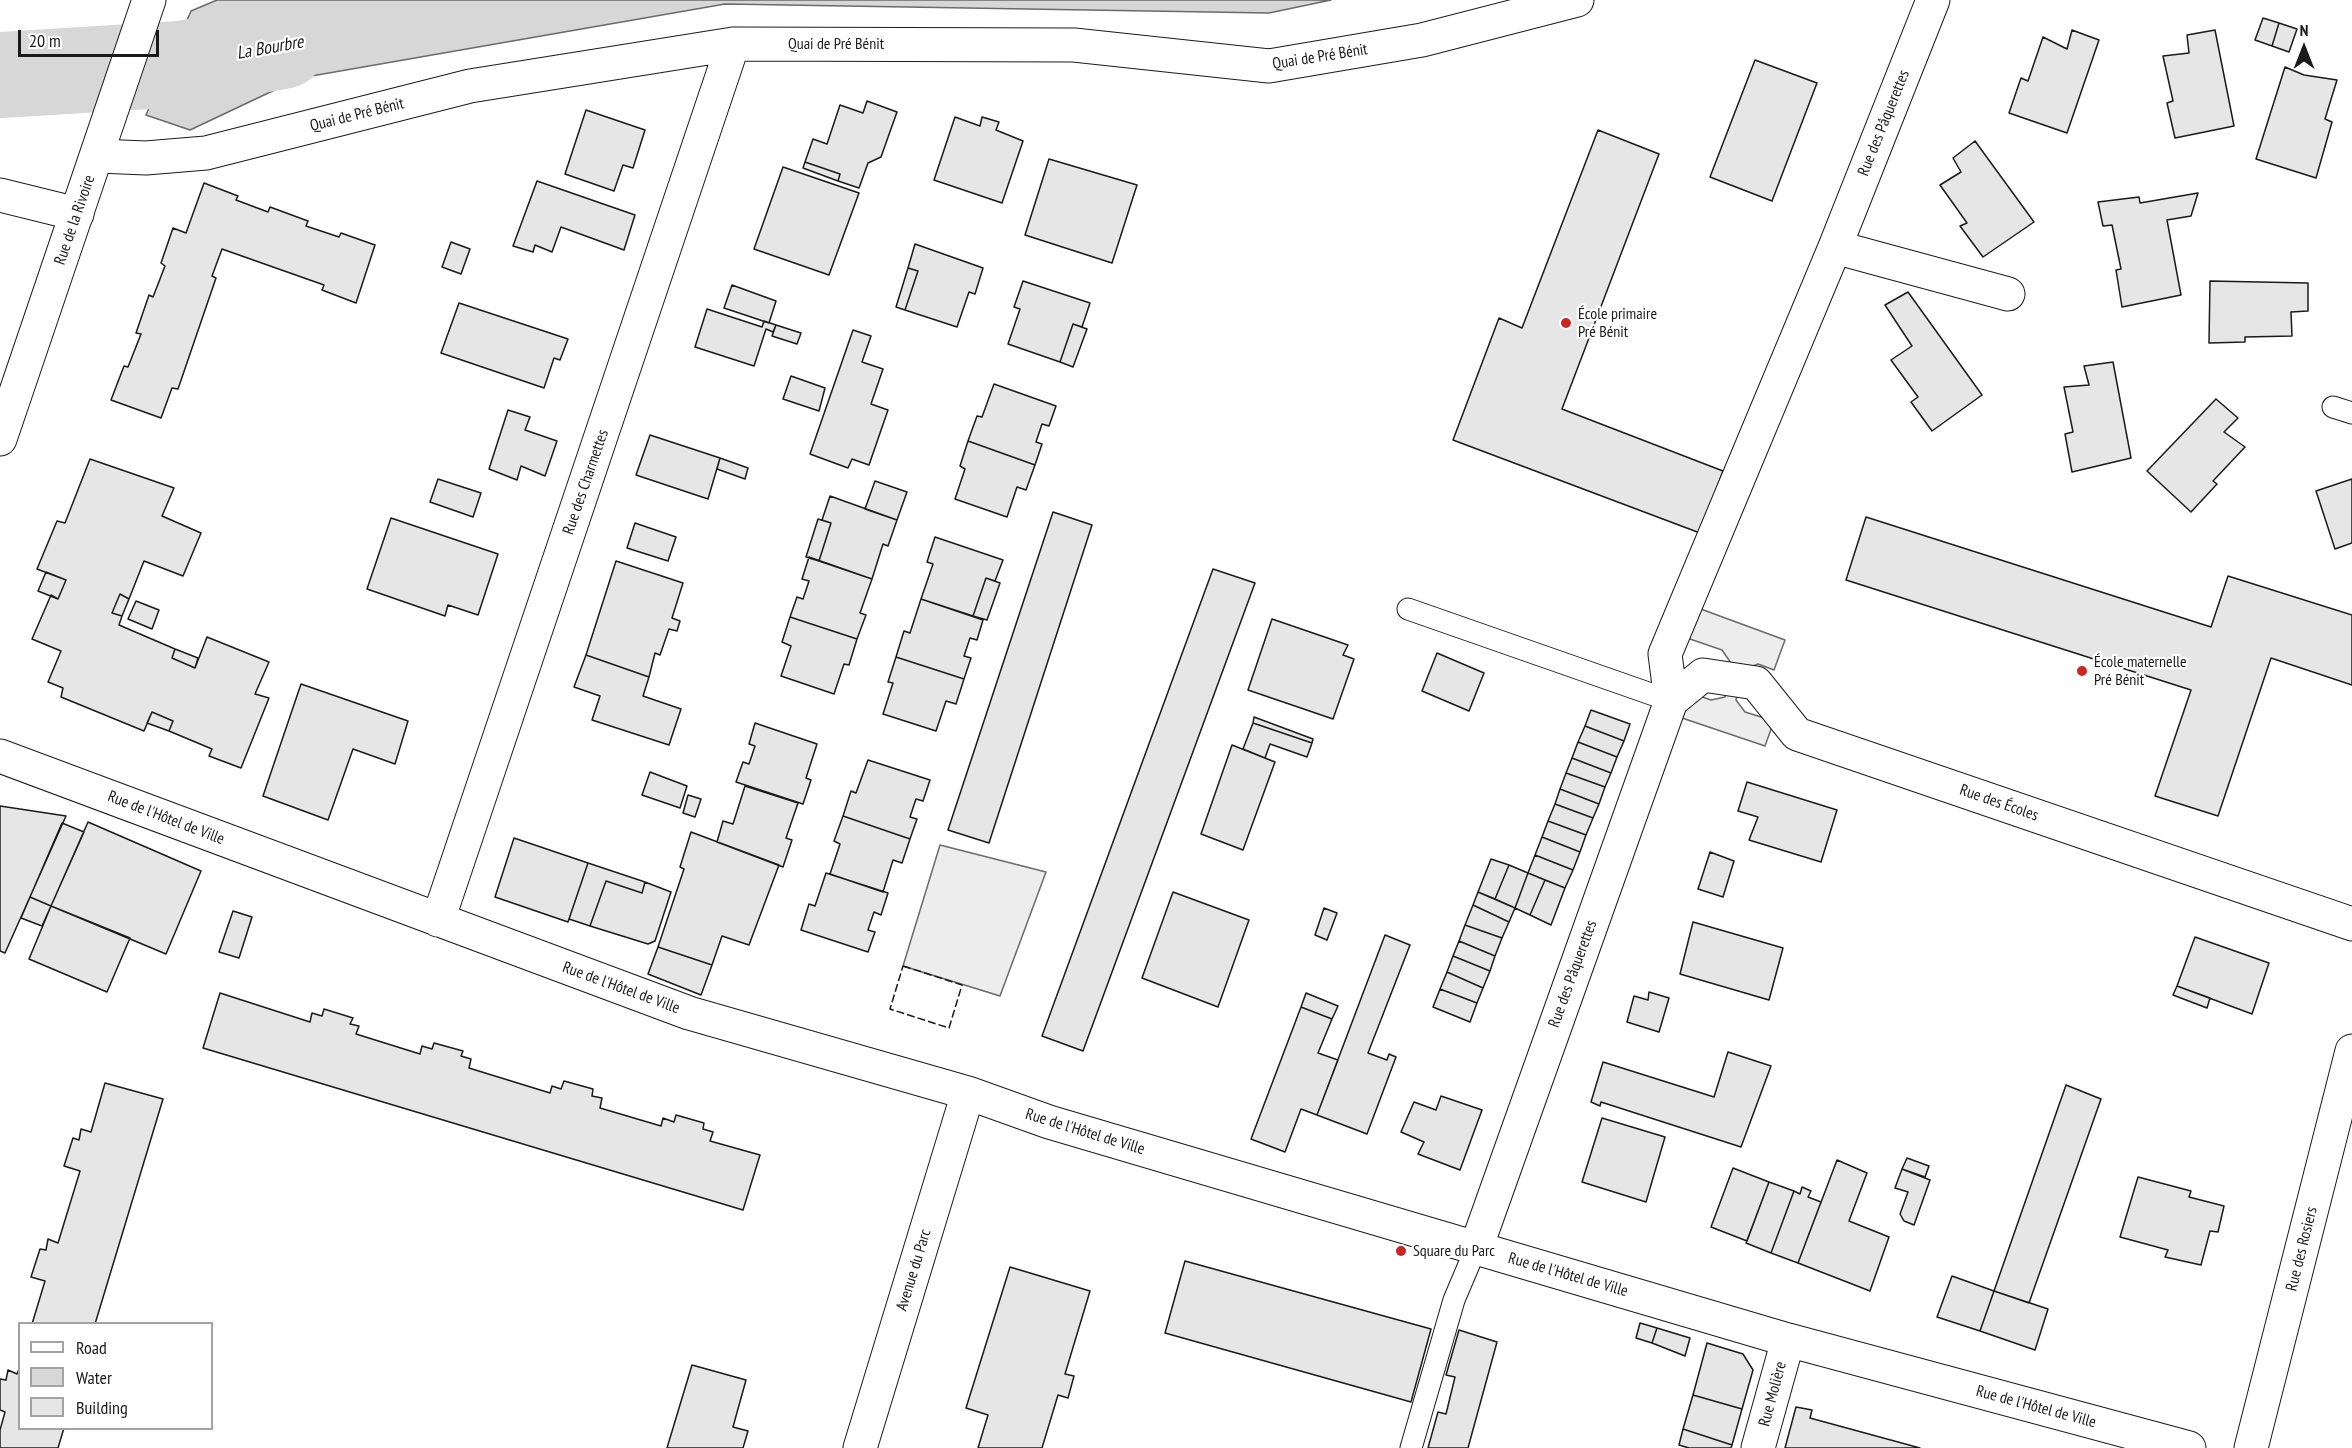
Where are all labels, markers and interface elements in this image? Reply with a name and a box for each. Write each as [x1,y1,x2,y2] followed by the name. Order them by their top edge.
[21,18,162,56] scale bar
[2274,18,2334,78] north arrow
[2300,20,2308,40] text: N
[29,29,61,52] text: 20 m
[235,32,305,64] water label: La Bourbre
[788,34,884,54] street label: Quai de Pré Bénit
[1271,40,1369,74] street label: Quai de Pré Bénit
[1854,67,1914,179] street label: Rue des Pâquerettes
[308,94,406,136] street label: Quai de Pré Bénit
[51,173,99,267] street label: Rue de la Rivoire
[1578,304,1657,342] place label: École primaire Pré Bénit
[1559,316,1573,330] marker: École primaire Pré Bénit
[559,427,613,537] street label: Rue des Charmettes
[2094,652,2187,690] place label: École maternelle Pré Bénit
[2075,664,2089,678] marker: École maternelle Pré Bénit
[1957,781,2041,825] street label: Rue des Écoles
[105,787,227,849] street label: Rue de l'Hôtel de Ville
[1545,918,1601,1030] street label: Rue des Pâquerettes
[560,958,682,1018] street label: Rue de l'Hôtel de Ville
[1023,1105,1147,1159] street label: Rue de l'Hôtel de Ville
[2282,1205,2322,1293] street label: Rue des Rosiers
[892,1227,936,1313] street label: Avenue du Parc
[1413,1241,1495,1261] place label: Square du Parc
[1394,1244,1408,1258] marker: Square du Parc
[1506,1249,1630,1301] street label: Rue de l'Hôtel de Ville
[18,1322,213,1430] legend
[76,1336,107,1359] text: Road
[1755,1359,1791,1429] street label: Rue Molière
[76,1366,112,1389] text: Water
[1974,1382,2098,1432] street label: Rue de l'Hôtel de Ville
[76,1396,128,1419] text: Building

